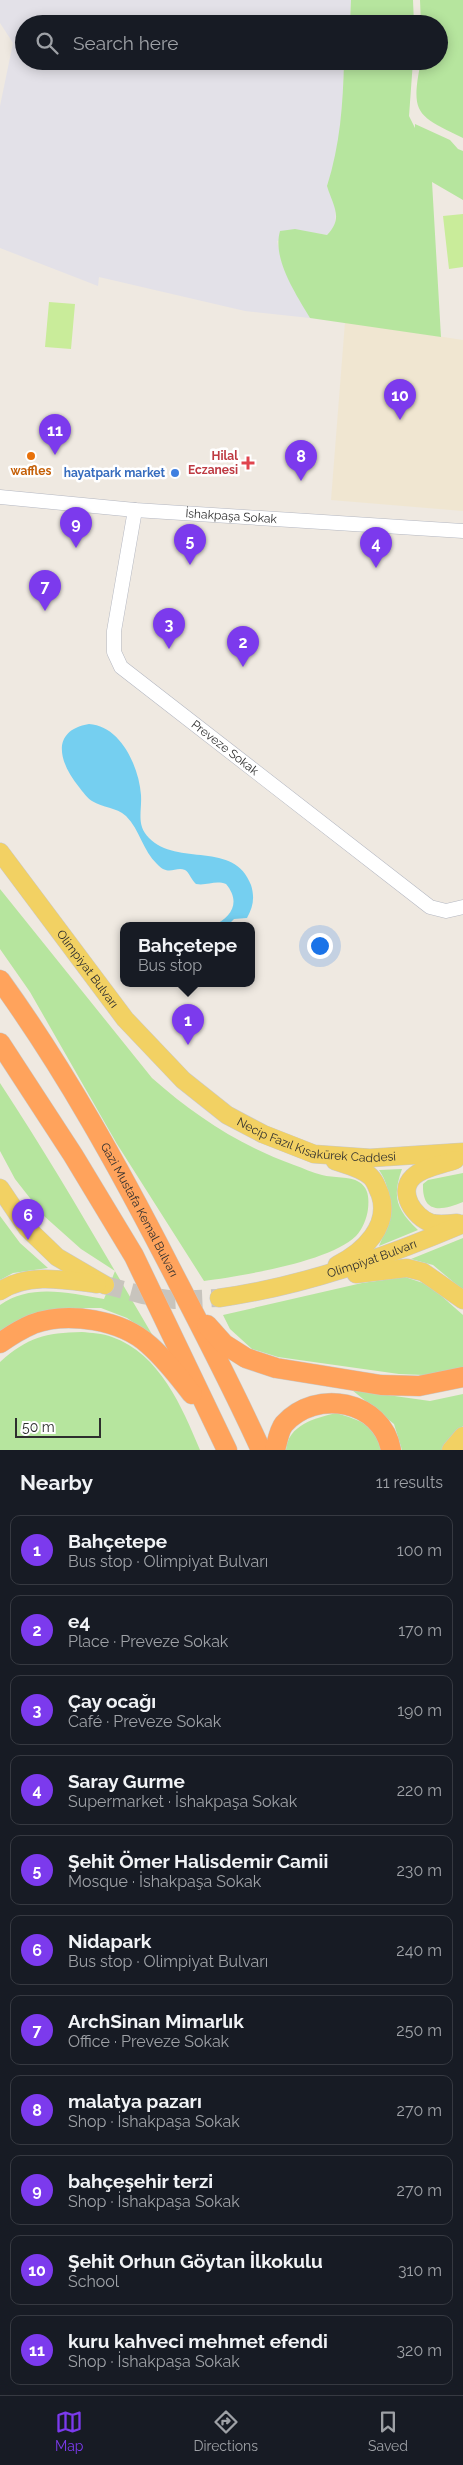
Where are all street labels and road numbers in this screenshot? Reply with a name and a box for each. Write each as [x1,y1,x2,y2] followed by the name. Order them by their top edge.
[185,506,278,526] street label: İshakpaşa Sokak
[189,717,262,779] street label: Preveze Sokak
[54,927,121,1011] street label: Olimpiyat Bulvarı
[235,1115,396,1165] street label: Necip Fazıl Kısakürek Caddesi
[98,1140,181,1279] street label: Gazi Mustafa Kemal Bulvarı
[325,1237,418,1281] street label: Olimpiyat Bulvarı

